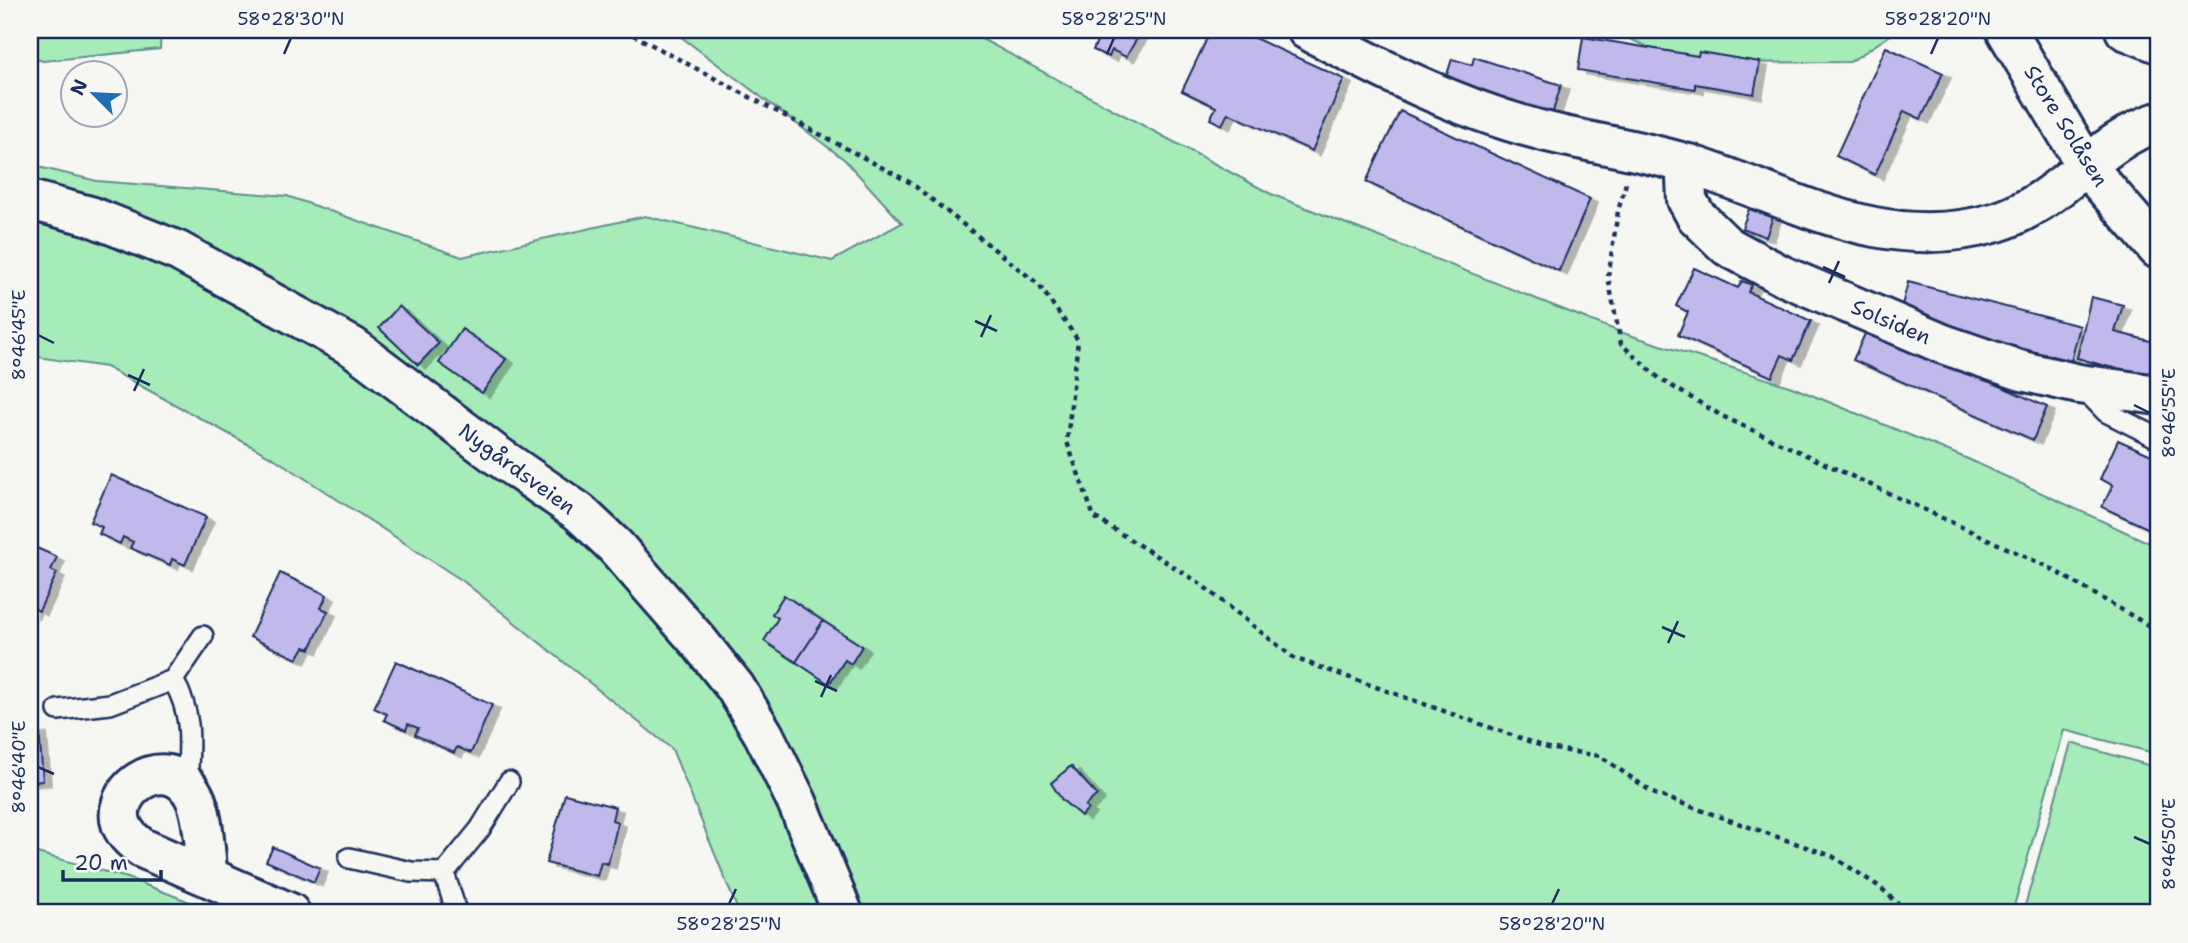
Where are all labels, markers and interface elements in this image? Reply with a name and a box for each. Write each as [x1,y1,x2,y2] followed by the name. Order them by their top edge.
[238,7,344,31] text: 58°28'30"N
[1061,7,1167,31] text: 58°28'25"N
[1885,7,1991,31] text: 58°28'20"N
[60,60,130,130] north arrow
[2017,60,2115,192] street label: Store Solåsen
[64,75,93,99] text: N
[7,290,31,380] text: 8°46'45"E
[1847,293,1935,351] street label: Solsiden
[2157,368,2181,458] text: 8°46'55"E
[453,417,581,521] street label: Nygårdsveien
[7,720,31,814] text: 8°46'40"E
[2157,798,2181,890] text: 8°46'50"E
[63,838,161,882] scale bar
[74,849,128,877] text: 20 m
[676,912,782,936] text: 58°28'25"N
[1499,912,1605,936] text: 58°28'20"N

